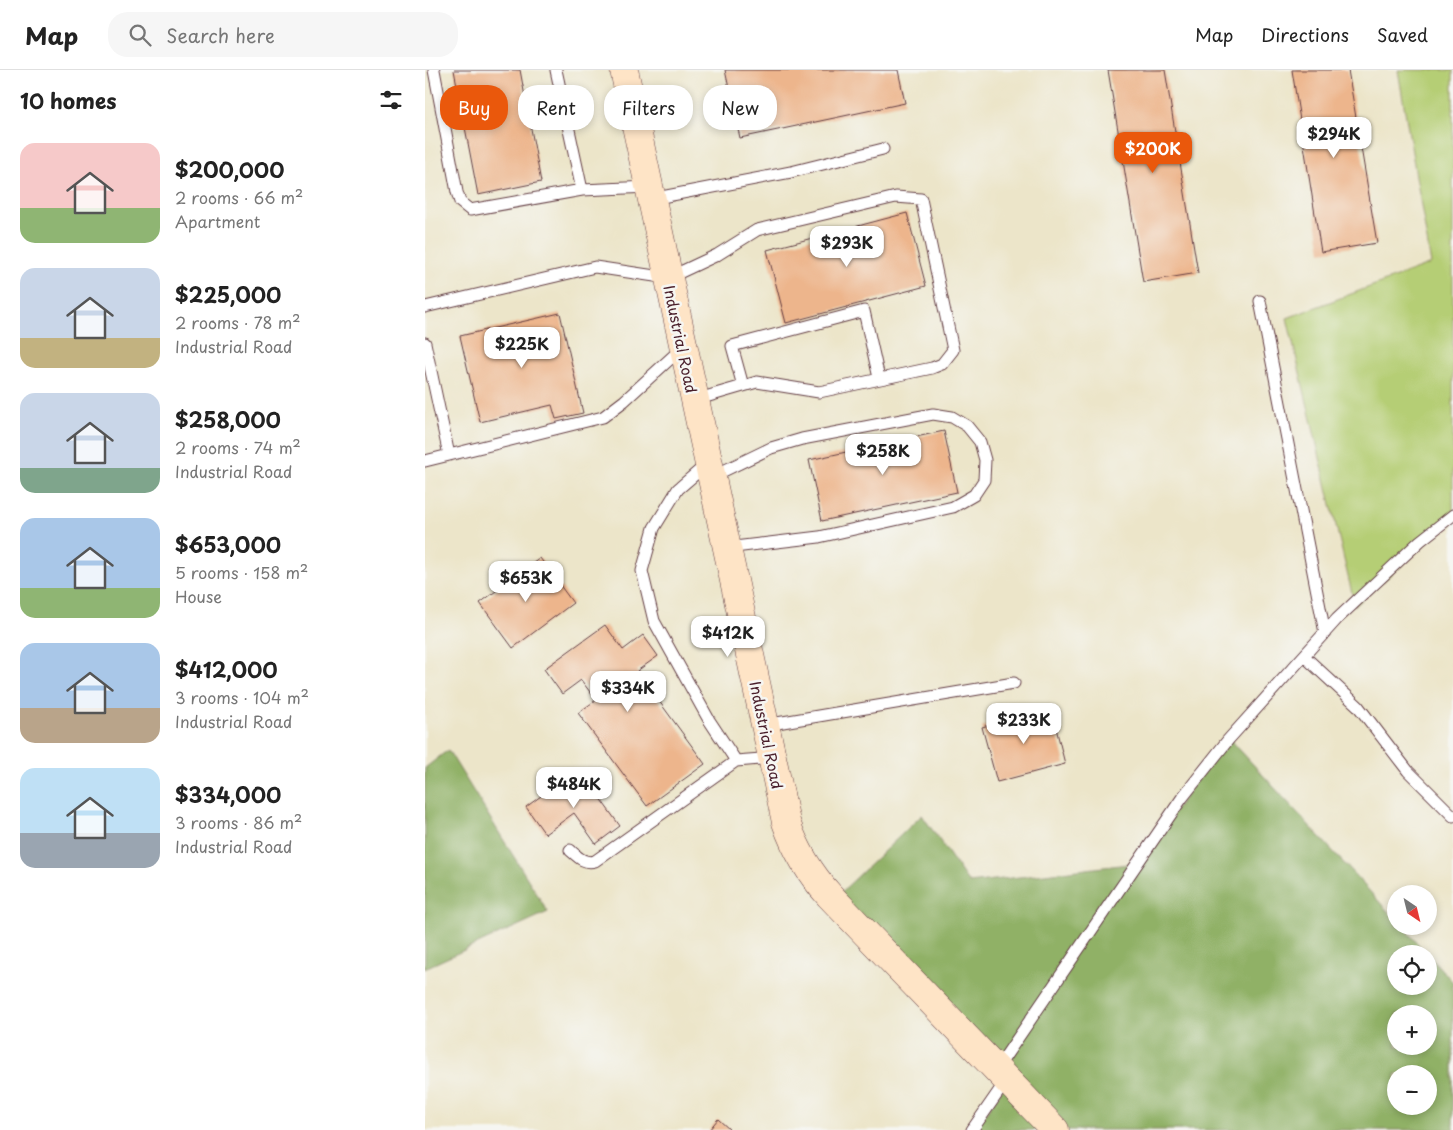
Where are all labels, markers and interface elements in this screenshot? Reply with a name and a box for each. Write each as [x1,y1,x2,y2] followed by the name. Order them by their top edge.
[108,12,458,57] search box
[25,17,78,53] text: Map
[126,21,154,49] icon: search
[166,21,275,49] text: Search here
[1195,21,1233,48] text: Map
[1261,21,1349,48] text: Directions
[1377,21,1428,48] text: Saved
[20,84,117,116] text: 10 homes
[440,85,508,130] chip: Buy
[518,85,594,130] chip: Rent
[604,85,693,130] chip: Filters
[703,85,777,130] chip: New
[377,86,405,114] icon: filters
[1299,116,1369,159] pin: $294K
[1308,121,1360,145] text: $294K
[1118,132,1188,174] pin: $200K
[1125,136,1181,160] text: $200K
[175,153,284,185] text: $200,000
[60,163,120,223] icon: home
[175,185,303,209] text: 2 rooms · 66 m²
[175,209,260,233] text: Apartment
[812,226,882,268] pin: $293K
[821,230,873,254] text: $293K
[175,278,281,310] text: $225,000
[658,283,704,395] street label: Industrial Road
[60,288,120,348] icon: home
[175,310,301,334] text: 2 rooms · 78 m²
[487,326,557,369] pin: $225K
[495,331,549,355] text: $225K
[175,334,292,358] text: Industrial Road
[175,403,281,435] text: $258,000
[60,413,120,473] icon: home
[848,434,918,476] pin: $258K
[175,435,301,459] text: 2 rooms · 74 m²
[856,438,910,462] text: $258K
[175,459,292,483] text: Industrial Road
[175,528,281,560] text: $653,000
[60,538,120,598] icon: home
[175,560,308,584] text: 5 rooms · 158 m²
[491,560,561,603] pin: $653K
[500,565,552,589] text: $653K
[175,584,222,608] text: House
[693,616,763,658] pin: $412K
[702,620,754,644] text: $412K
[175,653,278,685] text: $412,000
[60,663,120,723] icon: home
[593,670,663,713] pin: $334K
[601,675,655,699] text: $334K
[744,679,790,791] street label: Industrial Road
[175,685,309,709] text: 3 rooms · 104 m²
[989,702,1059,745] pin: $233K
[997,707,1051,731] text: $233K
[175,709,292,733] text: Industrial Road
[539,766,609,809] pin: $484K
[547,771,601,795] text: $484K
[175,778,281,810] text: $334,000
[60,788,120,848] icon: home
[175,810,302,834] text: 3 rooms · 86 m²
[175,834,292,858] text: Industrial Road
[1387,885,1437,935] north arrow
[1387,885,1437,1115] map controls
[1387,945,1437,995] button: locate
[1387,1005,1437,1055] button: +
[1387,1065,1437,1115] button: −

